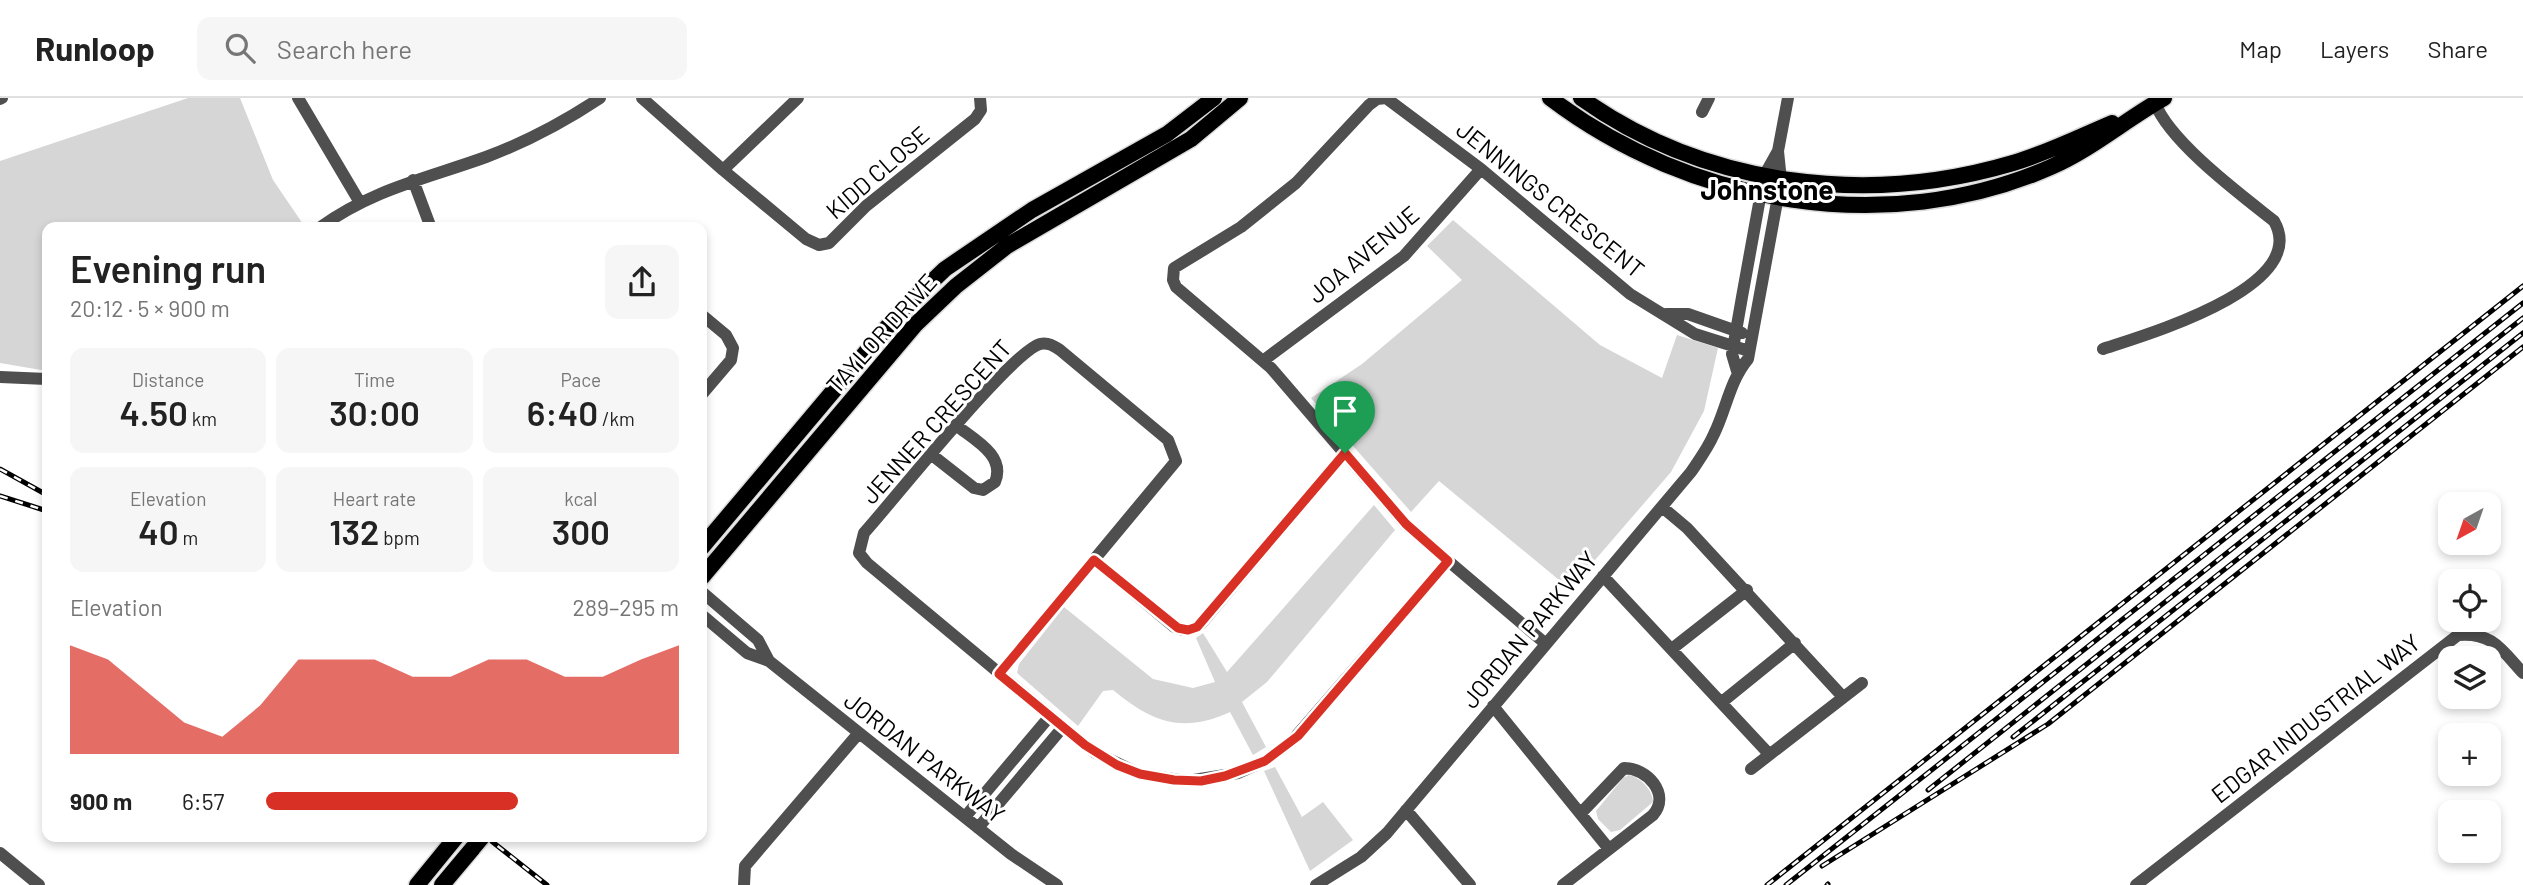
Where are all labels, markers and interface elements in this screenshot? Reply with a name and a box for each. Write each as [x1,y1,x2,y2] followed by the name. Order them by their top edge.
[197,17,687,80] search box
[35,28,155,68] text: Runloop
[221,29,259,67] icon: search
[277,33,412,64] text: Search here
[2239,34,2282,63] text: Map
[2320,34,2389,63] text: Layers
[2427,34,2488,63] text: Share
[1451,114,1651,283] street label: JENNINGS CRESCENT
[820,119,934,224] street label: KIDD CLOSE
[1700,172,1834,206] district label: Johnstone
[1302,199,1424,309] street label: JOA AVENUE
[70,245,266,291] text: Evening run
[605,245,679,319] button: share
[820,267,942,399] street label: TAYLOR DRIVE
[70,294,230,322] text: 20:12 · 5 × 900 m
[855,333,1017,509] street label: JENNER CRESCENT
[132,368,204,391] text: Distance
[354,368,395,391] text: Time
[560,368,601,391] text: Pace
[1315,381,1375,453] pin
[119,391,188,433] text: 4.50
[329,391,420,433] text: 30:00
[527,391,598,433] text: 6:40
[1326,392,1364,430] icon: arrive
[188,407,217,430] text: km
[598,407,635,430] text: /km
[130,487,206,510] text: Elevation
[333,487,416,510] text: Heart rate
[564,487,597,510] text: kcal
[2438,492,2501,555] north arrow
[2438,492,2501,863] map controls
[138,510,179,552] text: 40
[329,510,379,552] text: 132
[552,510,610,552] text: 300
[179,526,198,549] text: m
[379,526,420,549] text: bpm
[1455,545,1603,713] street label: JORDAN PARKWAY
[2438,569,2501,632] button: locate
[70,593,163,621] text: Elevation
[573,593,679,621] text: 289–295 m
[2205,627,2425,808] street label: EDGAR INDUSTRIAL WAY
[2438,646,2501,709] button: layers
[839,685,1011,829] street label: JORDAN PARKWAY
[2438,723,2501,786] button: +
[70,787,132,815] text: 900 m
[182,787,224,815] text: 6:57
[2438,800,2501,863] button: −

